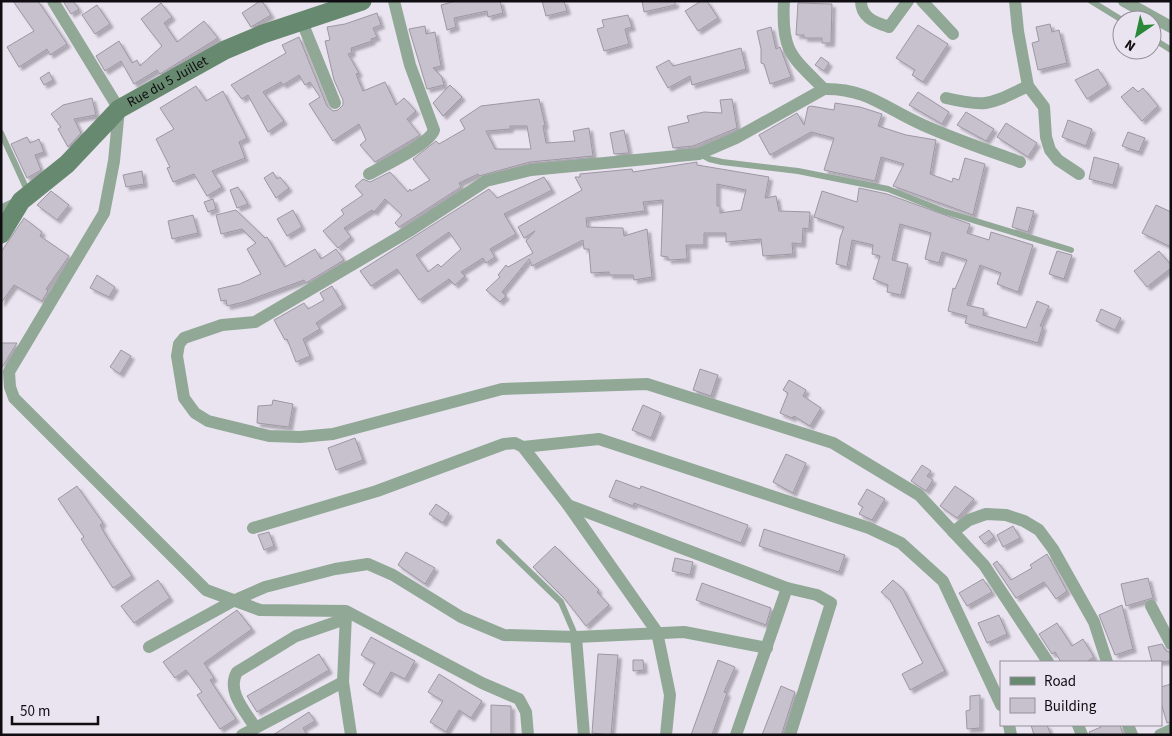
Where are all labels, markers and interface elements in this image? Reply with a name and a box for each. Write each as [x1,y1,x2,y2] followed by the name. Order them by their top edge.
[1112,10,1162,60] north arrow
[1121,34,1140,56] text: N
[124,51,212,113] street label: Rue du 5 Juillet
[1000,661,1162,726] legend
[1044,671,1076,692] text: Road
[12,694,99,726] scale bar
[1044,696,1097,717] text: Building
[20,701,50,722] text: 50 m

